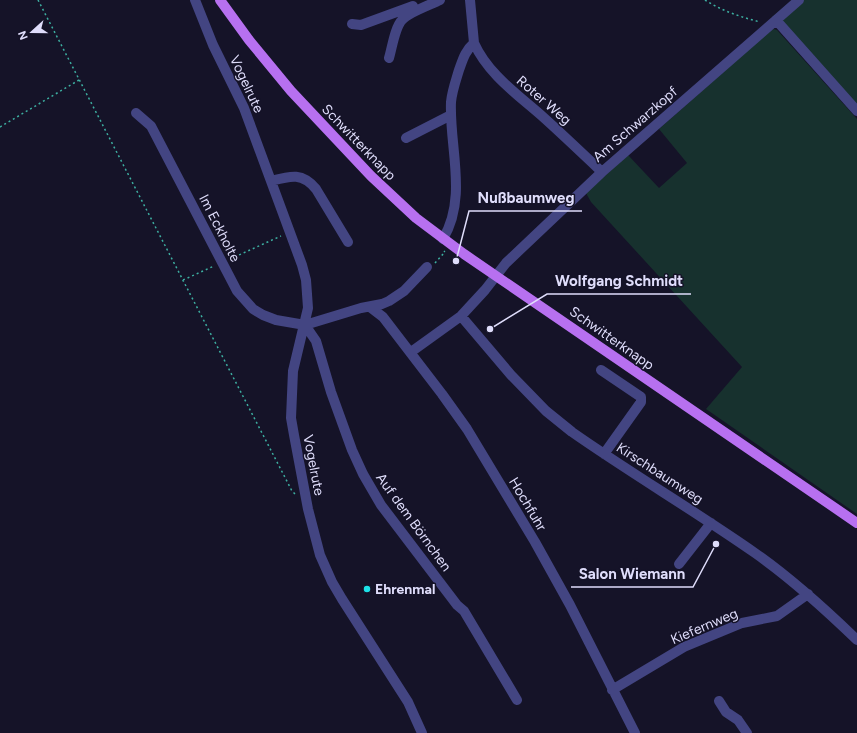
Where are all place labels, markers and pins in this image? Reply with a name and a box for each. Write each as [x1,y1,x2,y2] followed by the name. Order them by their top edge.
[469,184,582,211] callout: Nußbaumweg
[547,267,691,294] callout: Wolfgang Schmidt
[571,560,693,587] callout: Salon Wiemann
[375,581,435,598] place label: Ehrenmal
[362,584,372,594] marker: Ehrenmal

